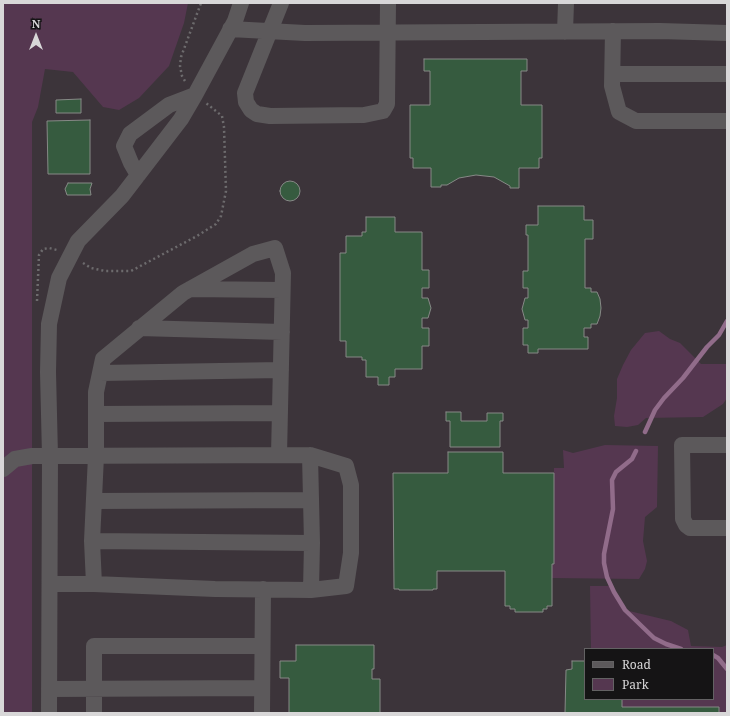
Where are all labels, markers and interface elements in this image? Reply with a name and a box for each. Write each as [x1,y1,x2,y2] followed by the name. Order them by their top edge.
[16,16,56,56] north arrow
[32,16,40,31] text: N
[584,648,714,700] legend
[622,656,651,673] text: Road
[622,676,649,693] text: Park

